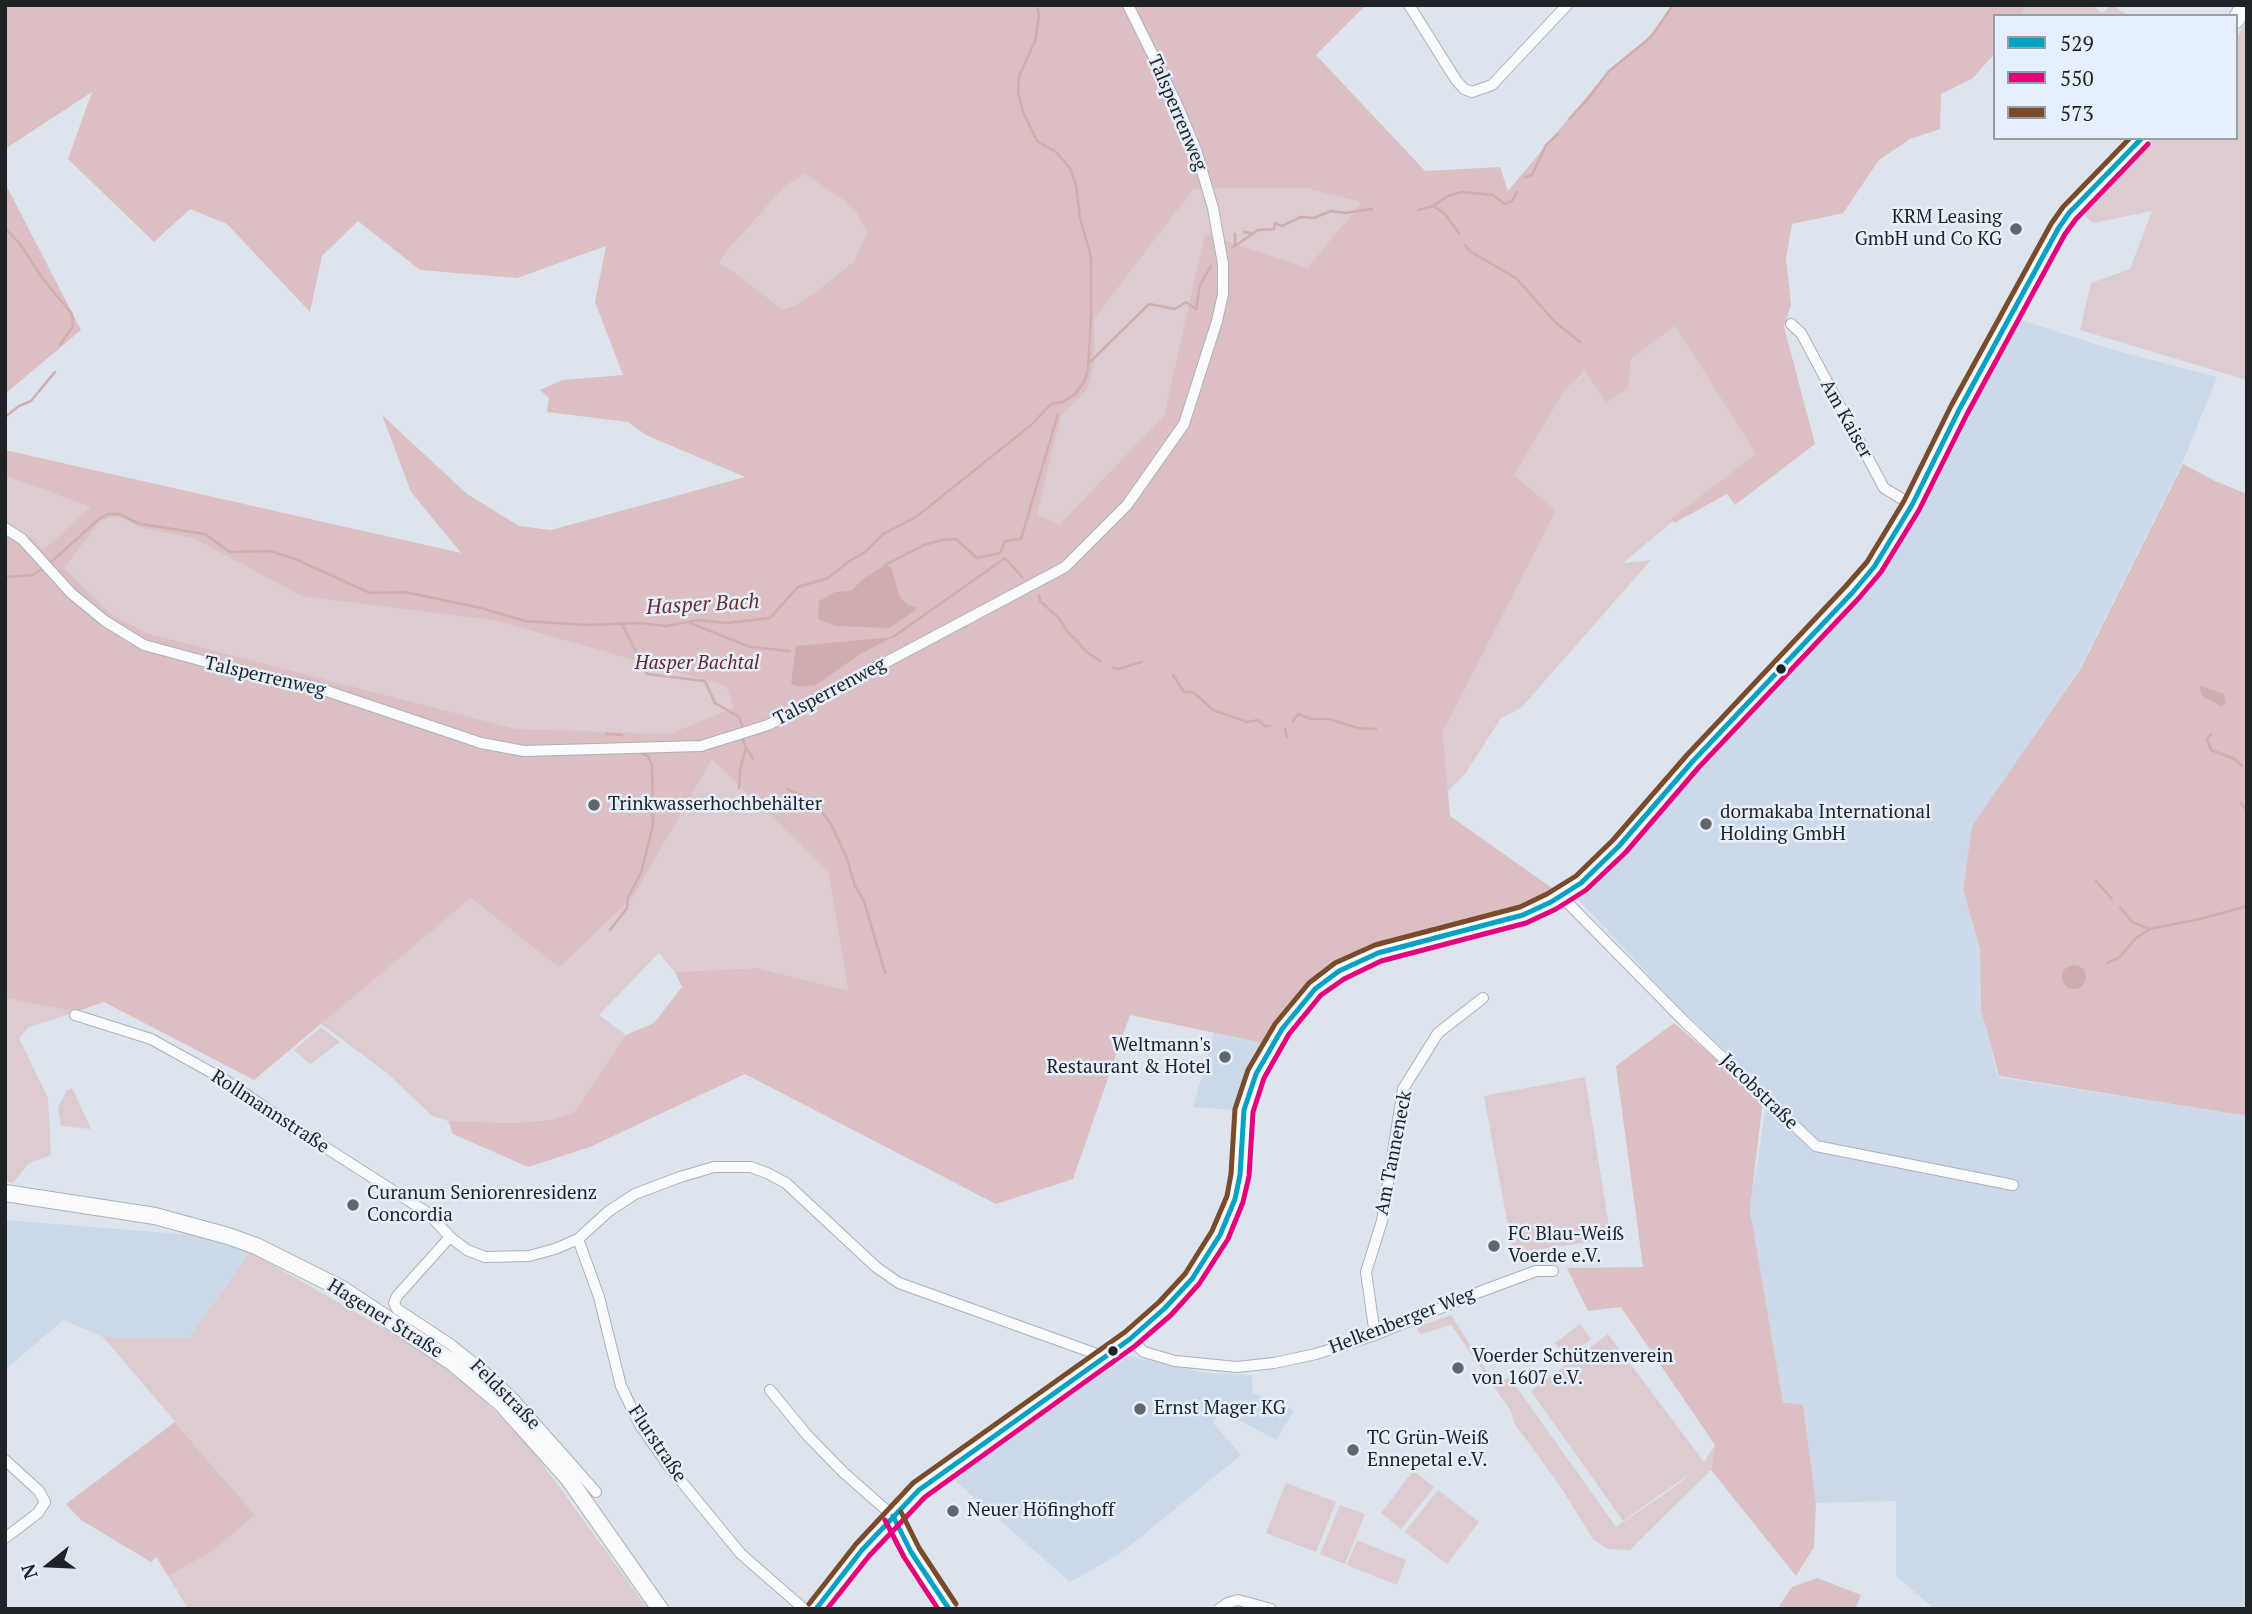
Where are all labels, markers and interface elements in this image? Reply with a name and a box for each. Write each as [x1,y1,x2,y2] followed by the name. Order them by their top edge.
[1993,14,2238,140] legend
[2060,29,2094,57] text: 529
[1142,52,1212,174] street label: Talsperrenweg
[2060,64,2094,92] text: 550
[2060,99,2094,127] text: 573
[1855,207,2002,251] place label: KRM Leasing GmbH und Co KG
[2008,221,2024,237] marker: KRM Leasing GmbH und Co KG
[1815,376,1877,462] street label: Am Kaiser
[646,589,760,621] water label: Hasper Bach
[202,652,328,702] street label: Talsperrenweg
[635,653,759,675] park label: Hasper Bachtal
[770,653,890,731] street label: Talsperrenweg
[1774,662,1788,676] unlabelled marker
[608,794,822,816] place label: Trinkwasserhochbehälter
[586,797,602,813] marker: Trinkwasserhochbehälter
[1720,802,1931,846] place label: dormakaba International Holding GmbH
[1698,816,1714,832] marker: dormakaba International Holding GmbH
[1046,1035,1211,1079] place label: Weltmann's Restaurant & Hotel
[1217,1049,1233,1065] marker: Weltmann's Restaurant & Hotel
[1715,1049,1803,1135] street label: Jacobstraße
[207,1065,333,1159] street label: Rollmannstraße
[1371,1089,1417,1217] street label: Am Tanneneck
[367,1183,597,1227] place label: Curanum Seniorenresidenz Concordia
[345,1197,361,1213] marker: Curanum Seniorenresidenz Concordia
[1508,1224,1624,1268] place label: FC Blau-Weiß Voerde e.V.
[1486,1238,1502,1254] marker: FC Blau-Weiß Voerde e.V.
[323,1274,447,1364] street label: Hagener Straße
[1326,1283,1478,1359] street label: Helkenberger Weg
[1106,1344,1120,1358] unlabelled marker
[1472,1346,1673,1390] place label: Voerder Schützenverein von 1607 e.V.
[465,1355,545,1435] street label: Feldstraße
[1450,1360,1466,1376] marker: Voerder Schützenverein von 1607 e.V.
[1154,1398,1286,1420] place label: Ernst Mager KG
[623,1401,691,1487] street label: Flurstraße
[1132,1401,1148,1417] marker: Ernst Mager KG
[1367,1428,1489,1472] place label: TC Grün-Weiß Ennepetal e.V.
[1345,1442,1361,1458] marker: TC Grün-Weiß Ennepetal e.V.
[967,1500,1115,1522] place label: Neuer Höfinghoff
[945,1503,961,1519] marker: Neuer Höfinghoff
[14,1530,84,1600] north arrow
[14,1561,43,1582] text: N

